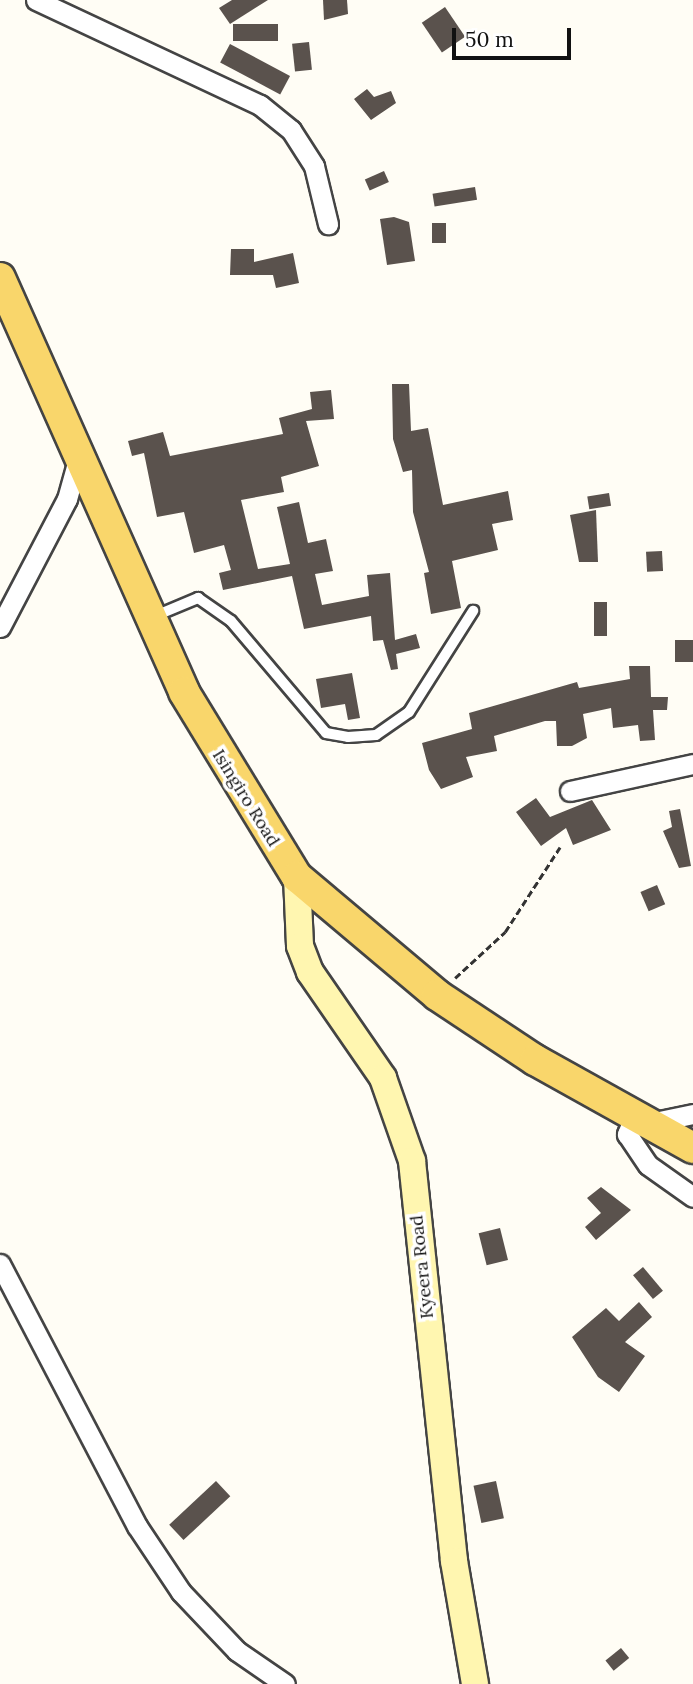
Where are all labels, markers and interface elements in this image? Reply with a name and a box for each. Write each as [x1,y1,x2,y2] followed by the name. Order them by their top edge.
[455,14,574,58] scale bar
[465,26,514,53] text: 50 m
[208,745,284,851] street label: Isingiro Road
[406,1214,438,1320] street label: Kyeera Road

